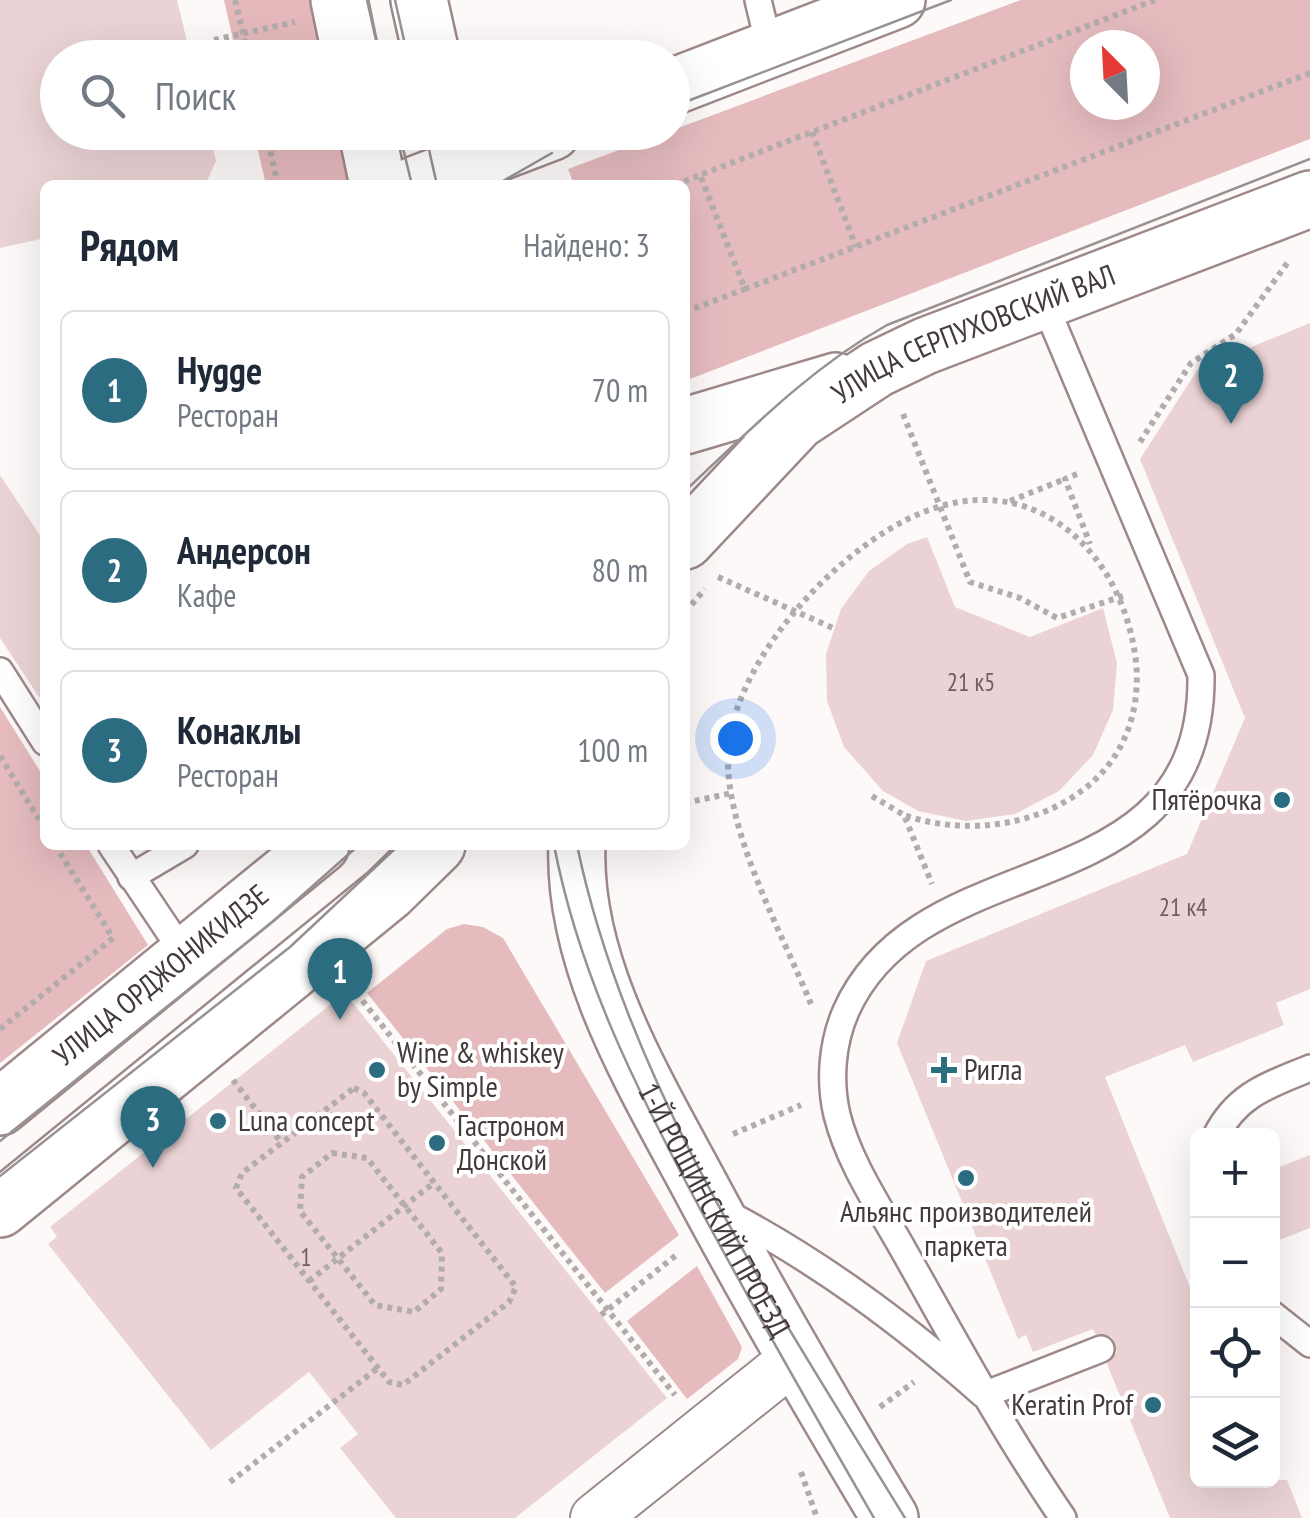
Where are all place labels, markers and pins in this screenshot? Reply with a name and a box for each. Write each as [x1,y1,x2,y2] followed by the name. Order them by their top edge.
[1198,342,1264,424] pin: 2
[1151,779,1262,818] place label: Пятёрочка
[1271,789,1293,811] marker: Пятёрочка
[308,938,372,1020] pin: 1
[397,1032,564,1105] place label: Wine & whiskey by Simple
[964,1049,1022,1088] place label: Ригла
[366,1059,388,1081] marker: Wine & whiskey by Simple
[933,1059,955,1081] marker: Ригла
[120,1086,186,1168] pin: 3
[238,1100,375,1139] place label: Luna concept
[457,1105,565,1178] place label: Гастроном Донской
[207,1110,229,1132] marker: Luna concept
[426,1132,448,1154] marker: Гастроном Донской
[955,1167,977,1189] marker: Альянс производителей паркета
[840,1191,1092,1264] place label: Альянс производителей паркета
[1011,1384,1134,1423] place label: Keratin Prof
[1142,1394,1164,1416] marker: Keratin Prof

